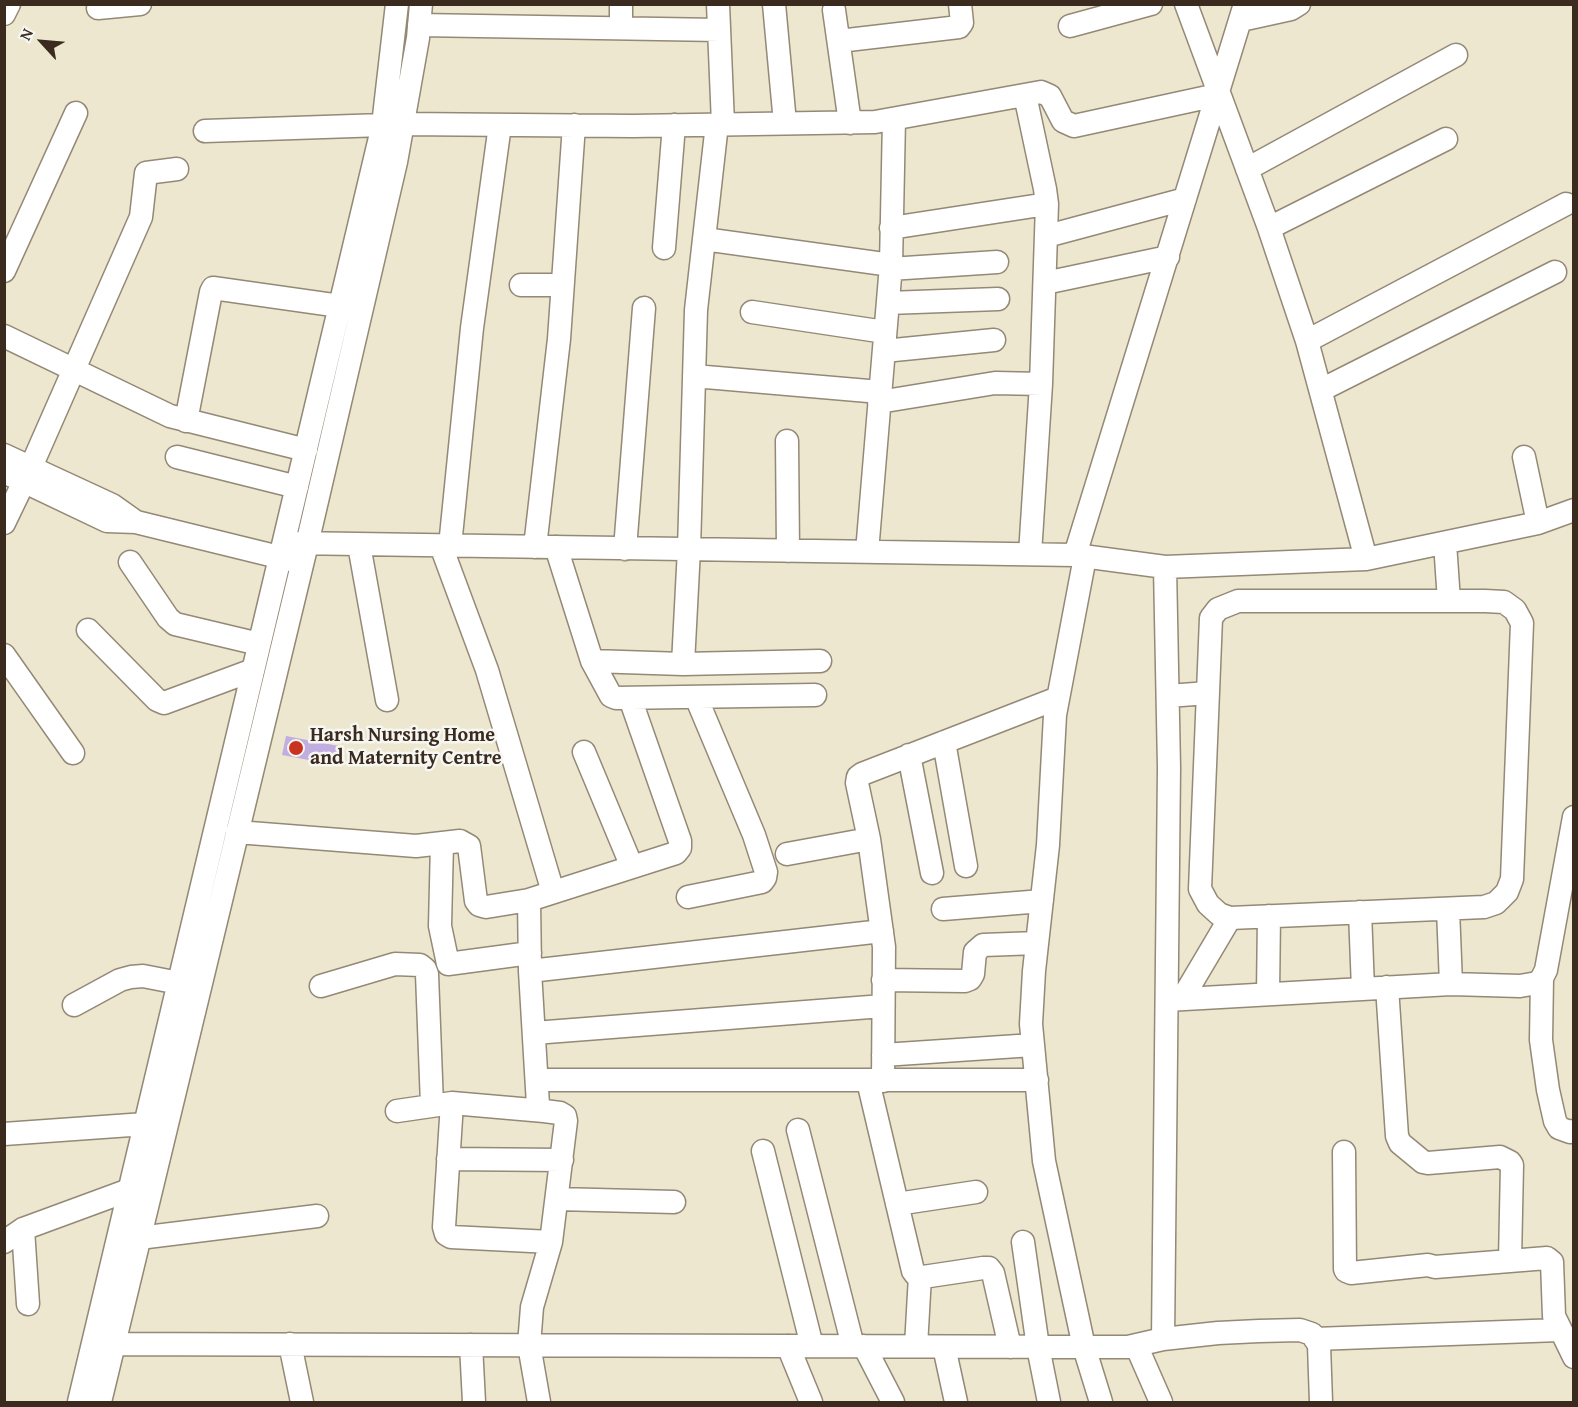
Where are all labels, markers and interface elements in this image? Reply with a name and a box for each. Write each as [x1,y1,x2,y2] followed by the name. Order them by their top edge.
[12,12,72,72] north arrow
[13,24,39,44] text: N
[310,724,501,771] place label: Harsh Nursing Home and Maternity Centre
[287,739,305,757] marker: Harsh Nursing Home and Maternity Centre

